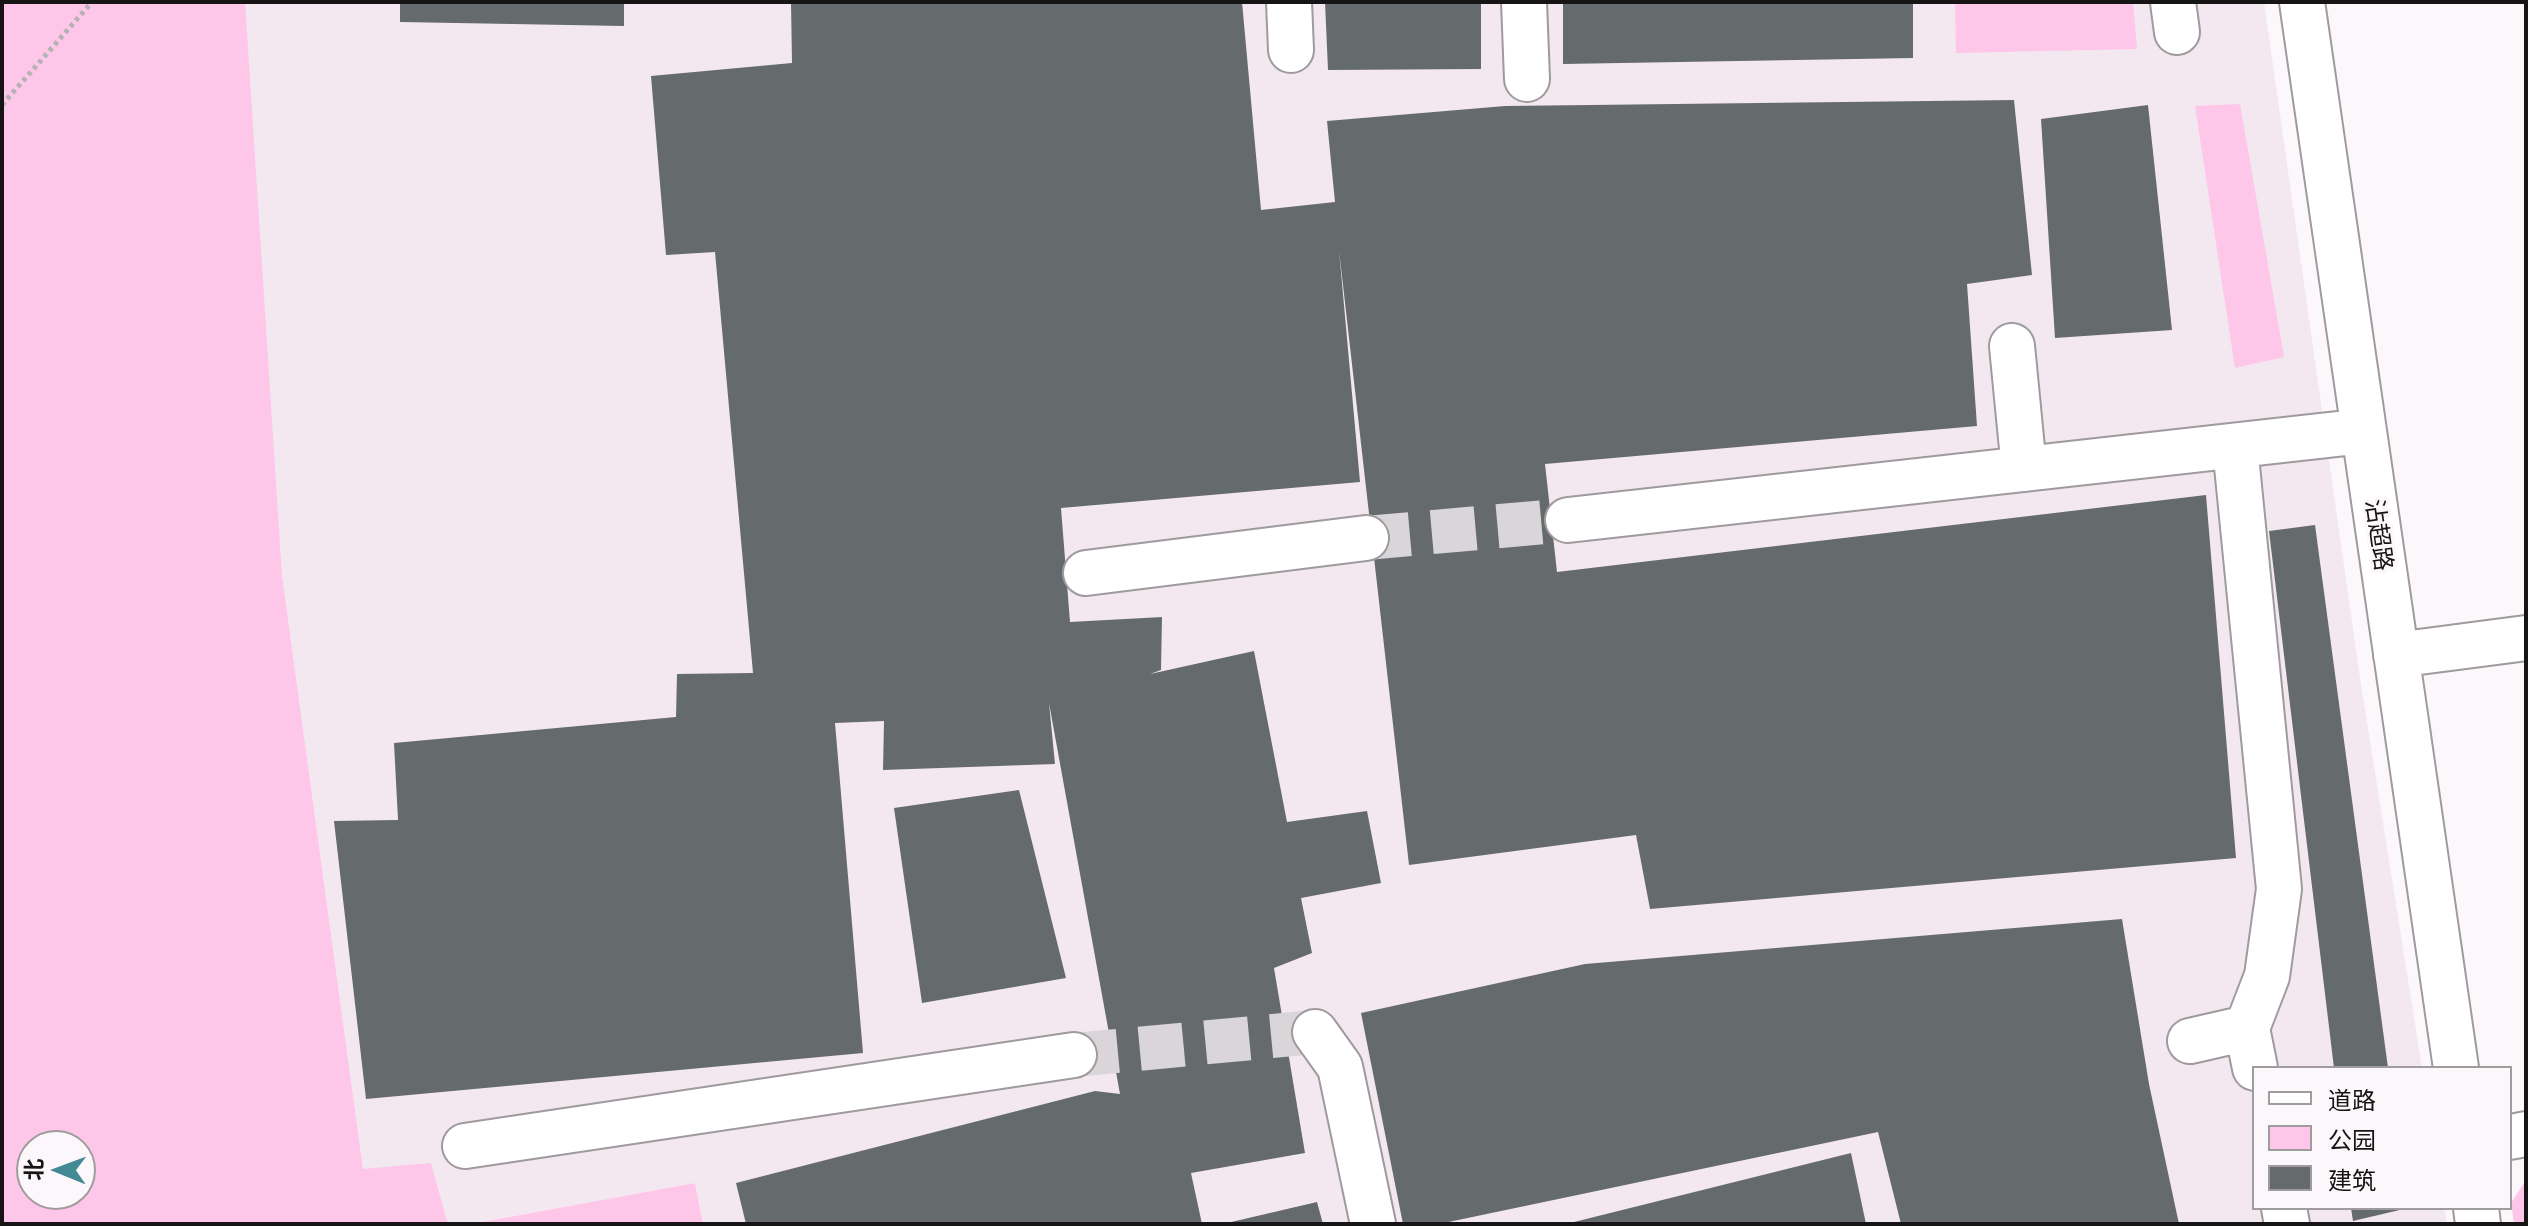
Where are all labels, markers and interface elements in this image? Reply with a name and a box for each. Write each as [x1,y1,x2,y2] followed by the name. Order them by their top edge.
[2360,497,2398,573] street label: 沾超路
[2252,1066,2512,1210] legend
[2328,1087,2376,1114] text: 道路
[2328,1127,2376,1154] text: 公园
[16,1130,96,1210] north arrow
[21,1158,46,1181] text: 北
[2328,1167,2376,1194] text: 建筑

